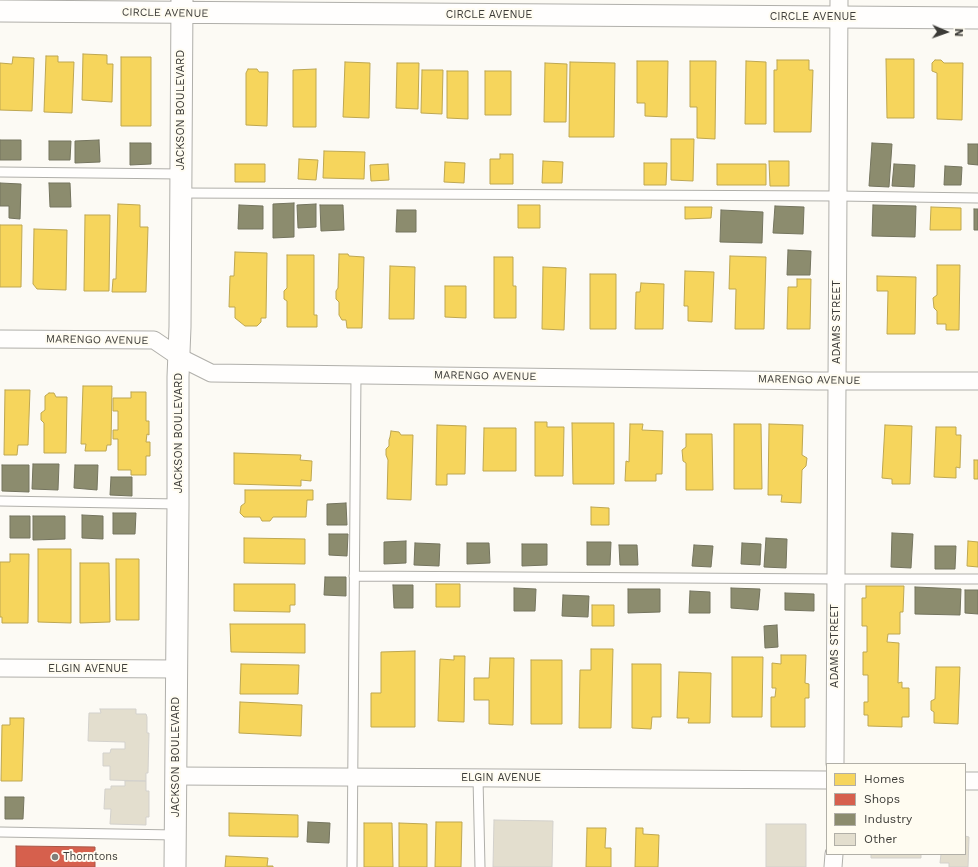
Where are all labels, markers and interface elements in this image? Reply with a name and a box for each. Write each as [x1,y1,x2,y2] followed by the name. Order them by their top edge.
[122,6,208,20] street label: CIRCLE AVENUE
[446,8,532,22] street label: CIRCLE AVENUE
[770,10,856,24] street label: CIRCLE AVENUE
[926,12,966,52] north arrow
[952,28,965,37] text: N
[174,50,188,170] street label: JACKSON BOULEVARD
[830,280,844,364] street label: ADAMS STREET
[46,333,148,347] street label: MARENGO AVENUE
[434,369,536,383] street label: MARENGO AVENUE
[172,373,186,493] street label: JACKSON BOULEVARD
[758,373,860,387] street label: MARENGO AVENUE
[828,604,842,688] street label: ADAMS STREET
[48,662,128,676] street label: ELGIN AVENUE
[169,697,183,817] street label: JACKSON BOULEVARD
[826,763,966,855] legend
[461,771,541,785] street label: ELGIN AVENUE
[864,772,905,786] text: Homes
[864,792,900,806] text: Shops
[864,812,912,826] text: Industry
[864,832,897,846] text: Other
[63,850,118,864] place label: Thorntons
[50,852,60,862] marker: Thorntons

